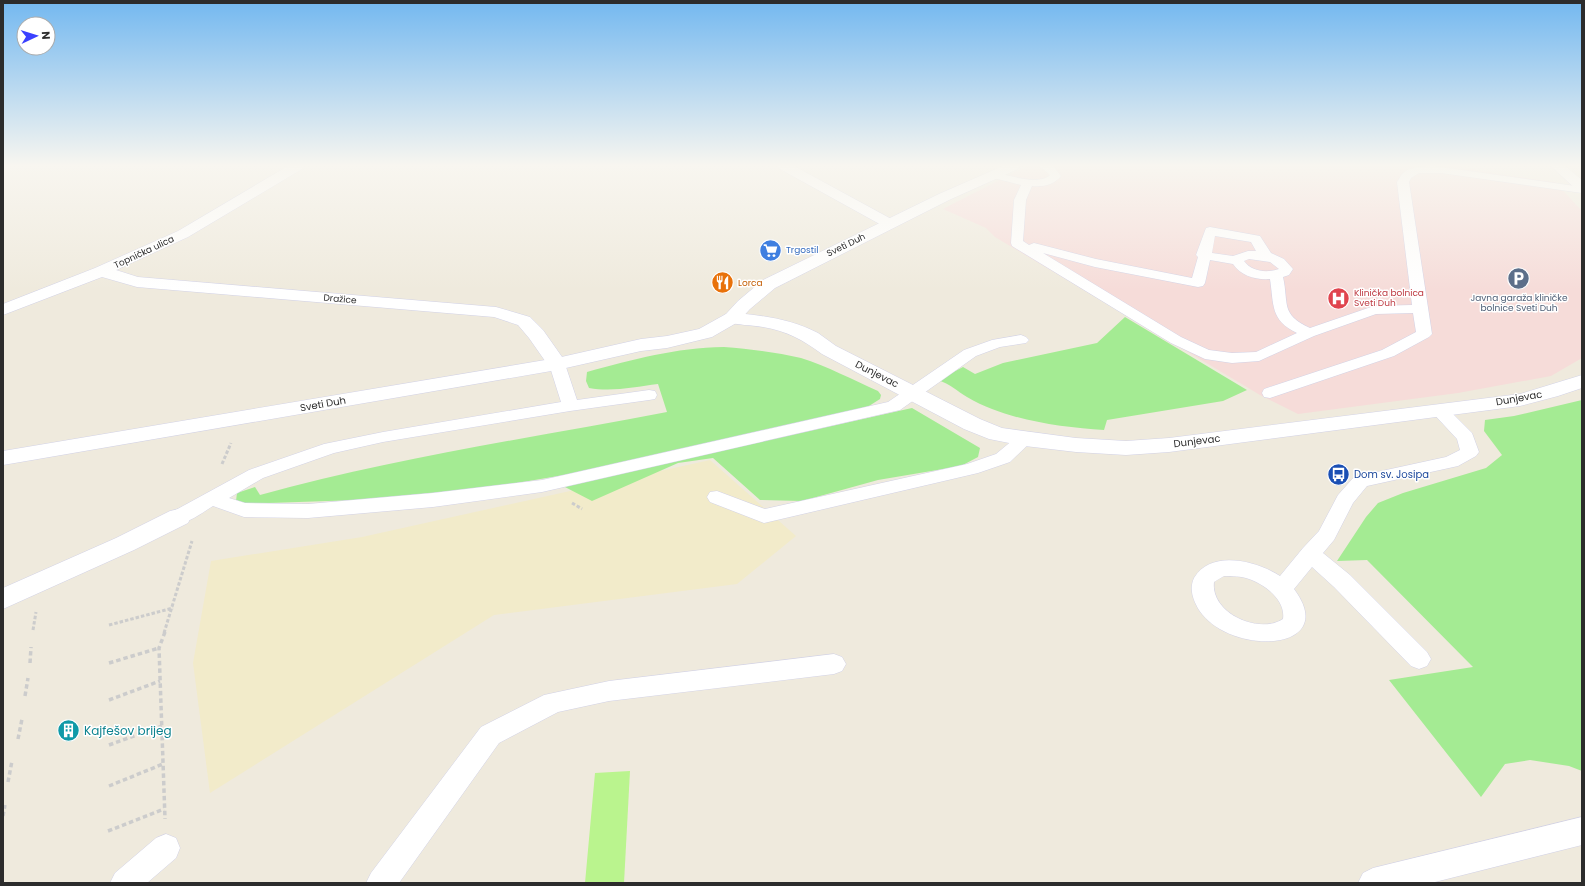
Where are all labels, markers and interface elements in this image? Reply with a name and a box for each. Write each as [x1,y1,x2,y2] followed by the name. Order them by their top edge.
[16,16,56,56] north arrow
[38,31,54,40] text: N
[825,230,868,260] street label: Sveti Duh
[112,233,176,271] street label: Topnička ulica
[758,237,784,263] supermarket icon: Trgostil
[786,244,818,256] place label: Trgostil
[1506,266,1532,292] parking icon: Javna garaža kliničke bolnice Sveti Duh
[710,270,736,296] restaurant icon: Lorca
[738,277,763,289] place label: Lorca
[1326,285,1352,311] hospital icon: Klinička bolnica Sveti Duh
[1354,287,1424,309] place label: Klinička bolnica Sveti Duh
[323,292,357,306] street label: Dražice
[1470,292,1568,314] place label: Javna garaža kliničke bolnice Sveti Duh
[853,357,901,391] street label: Dunjevac
[1495,387,1543,409] street label: Dunjevac
[299,393,347,415] street label: Sveti Duh
[1173,431,1221,451] street label: Dunjevac
[1325,461,1351,487] bus stop icon: Dom sv. Josipa
[1354,467,1429,482] place label: Dom sv. Josipa
[55,717,81,743] building icon: Kajfešov brijeg
[84,722,172,739] place label: Kajfešov brijeg

